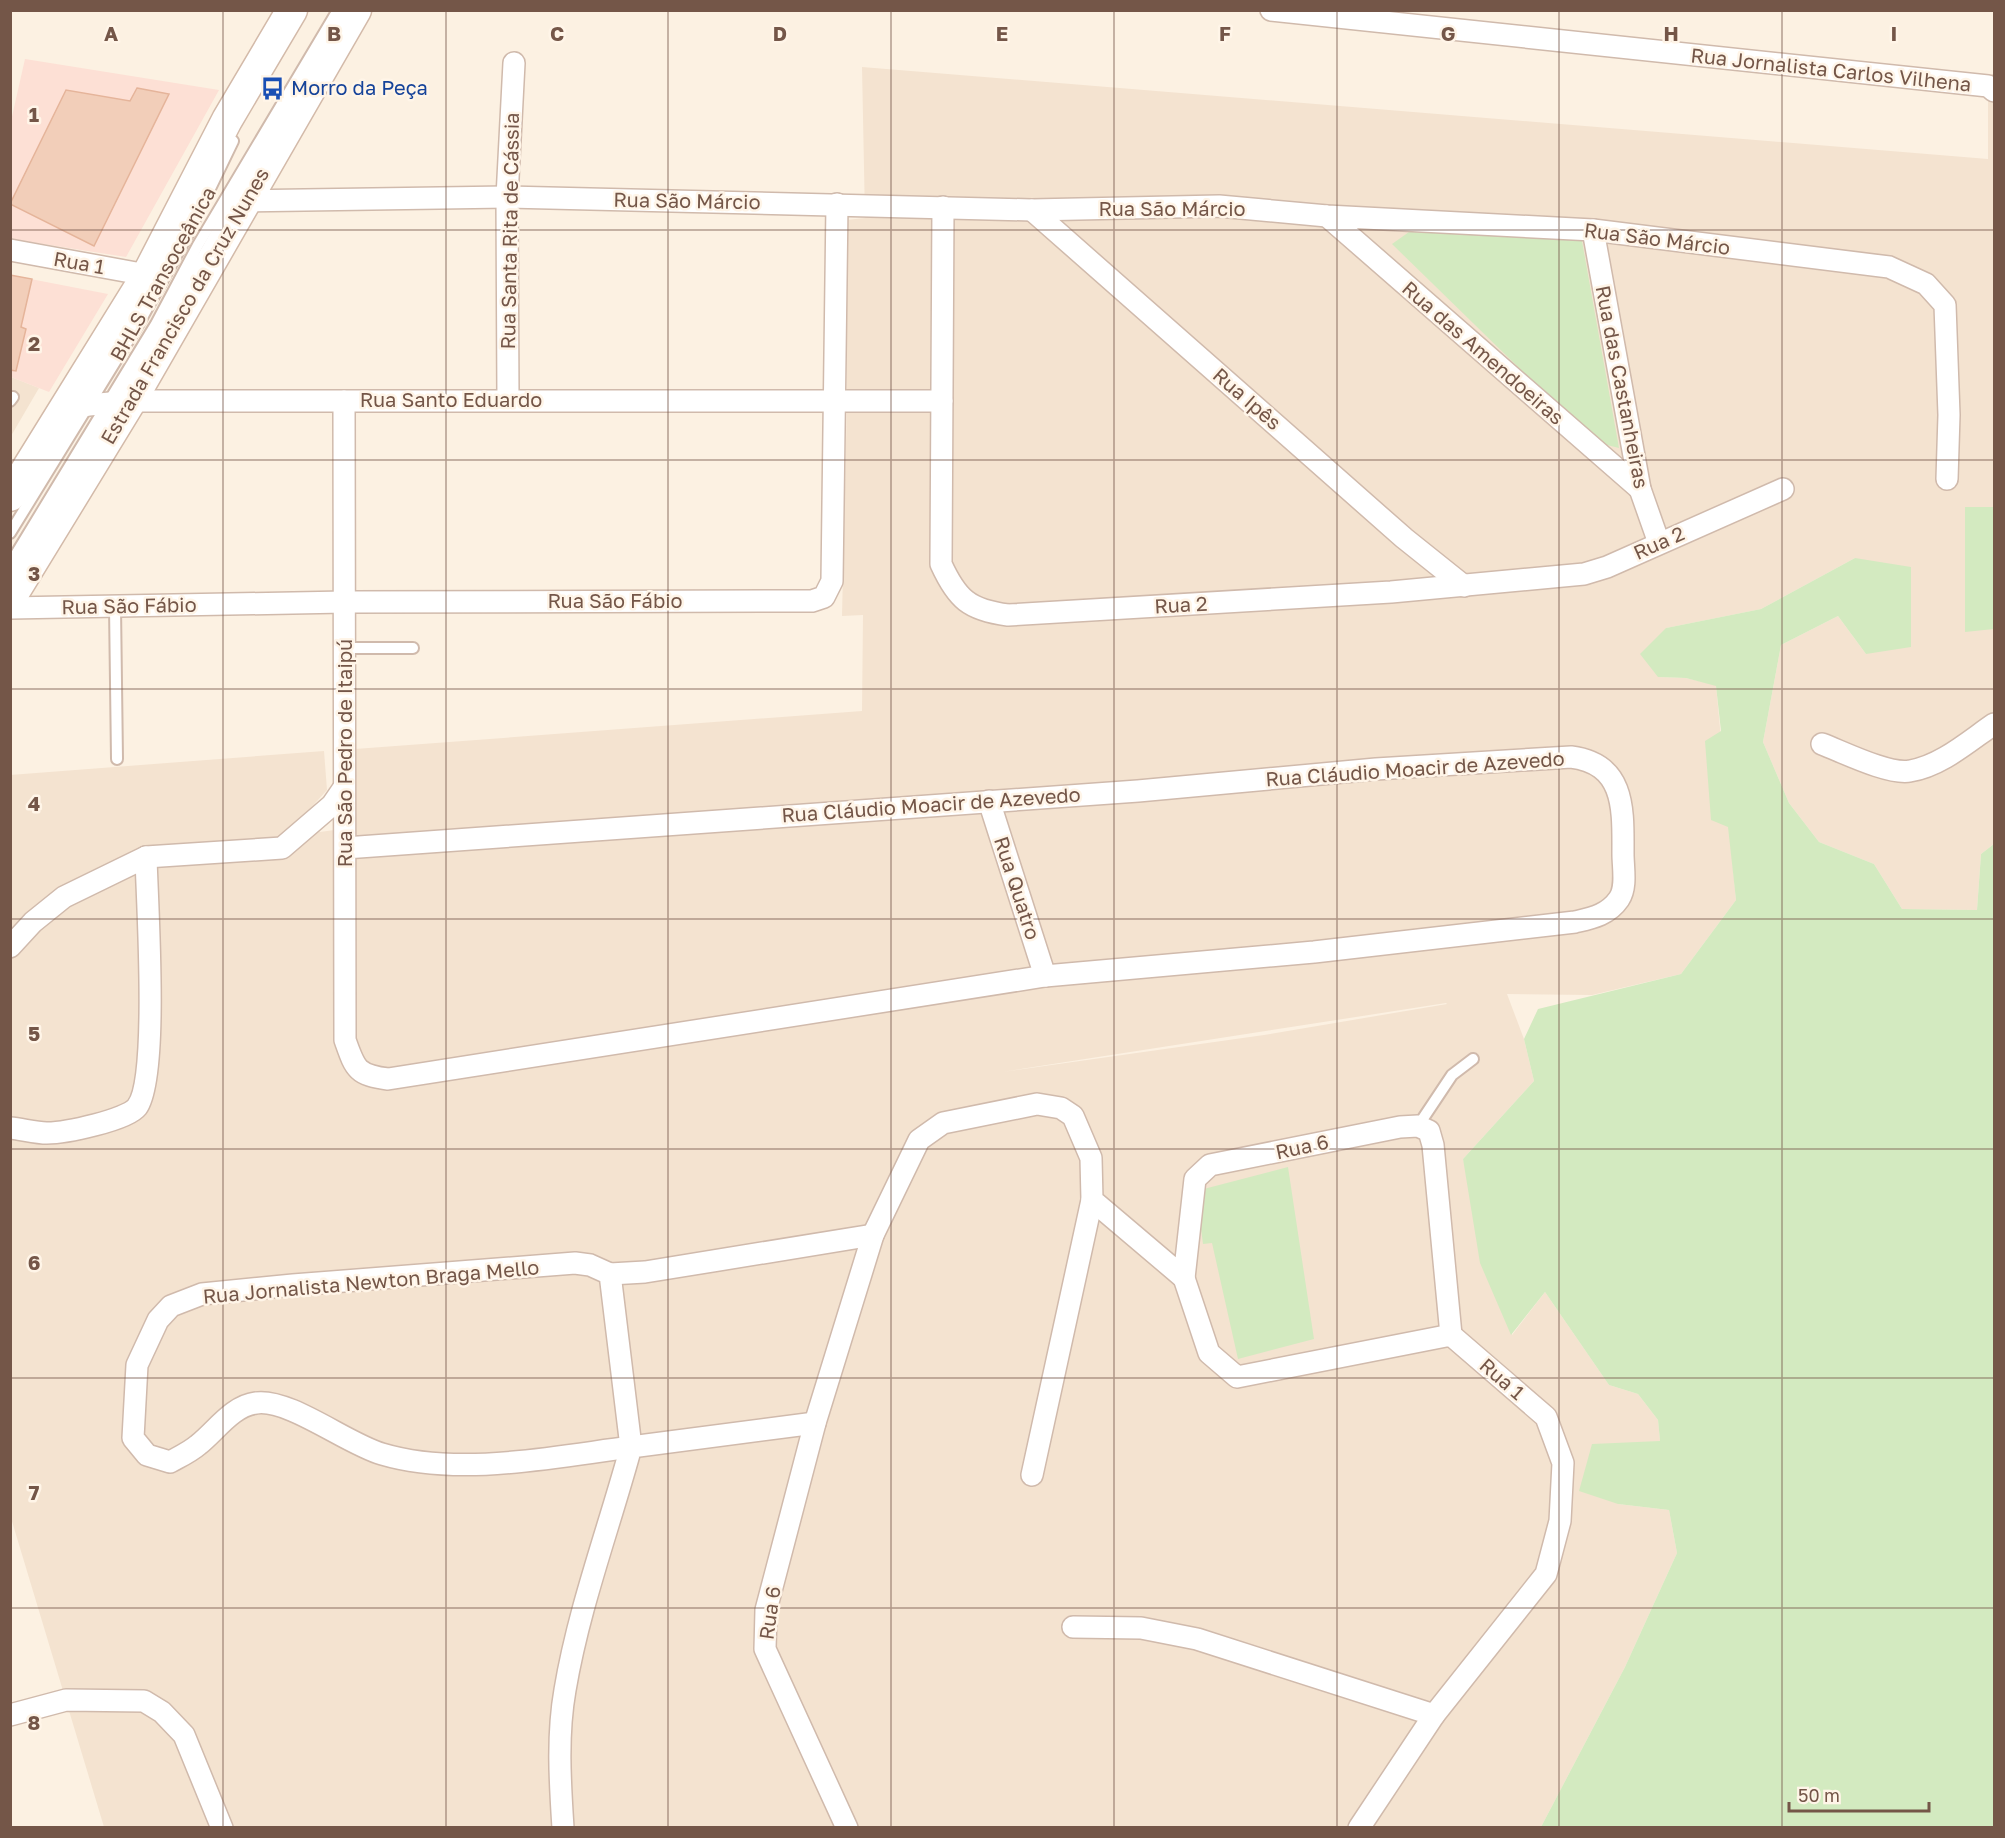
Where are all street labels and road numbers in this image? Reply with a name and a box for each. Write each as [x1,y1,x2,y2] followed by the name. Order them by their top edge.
[1690,42,1973,96] street label: Rua Jornalista Carlos Vilhena
[495,112,523,350] street label: Rua Santa Rita de Cássia
[95,163,273,448] street label: Estrada Francisco da Cruz Nunes
[104,182,220,365] street label: BHLS Transoceânica
[613,187,761,213] street label: Rua São Márcio
[1098,196,1246,220] street label: Rua São Márcio
[1583,217,1732,259] street label: Rua São Márcio
[52,246,107,278] street label: Rua 1
[1398,275,1569,429] street label: Rua das Amendoeiras
[1591,283,1654,491] street label: Rua das Castanheiras
[1209,362,1287,434] street label: Rua Ipês
[360,387,542,411] street label: Rua Santo Eduardo
[1629,520,1688,564] street label: Rua 2
[547,588,683,612] street label: Rua São Fábio
[1154,591,1208,617] street label: Rua 2
[61,592,197,618] street label: Rua São Fábio
[332,639,356,867] street label: Rua São Pedro de Itaipú
[1265,746,1565,790] street label: Rua Cláudio Moacir de Azevedo
[781,782,1081,826] street label: Rua Cláudio Moacir de Azevedo
[990,833,1046,942] street label: Rua Quatro
[1273,1129,1331,1163] street label: Rua 6
[202,1254,540,1308] street label: Rua Jornalista Newton Braga Mello
[1475,1352,1530,1404] street label: Rua 1
[753,1585,785,1641] street label: Rua 6

